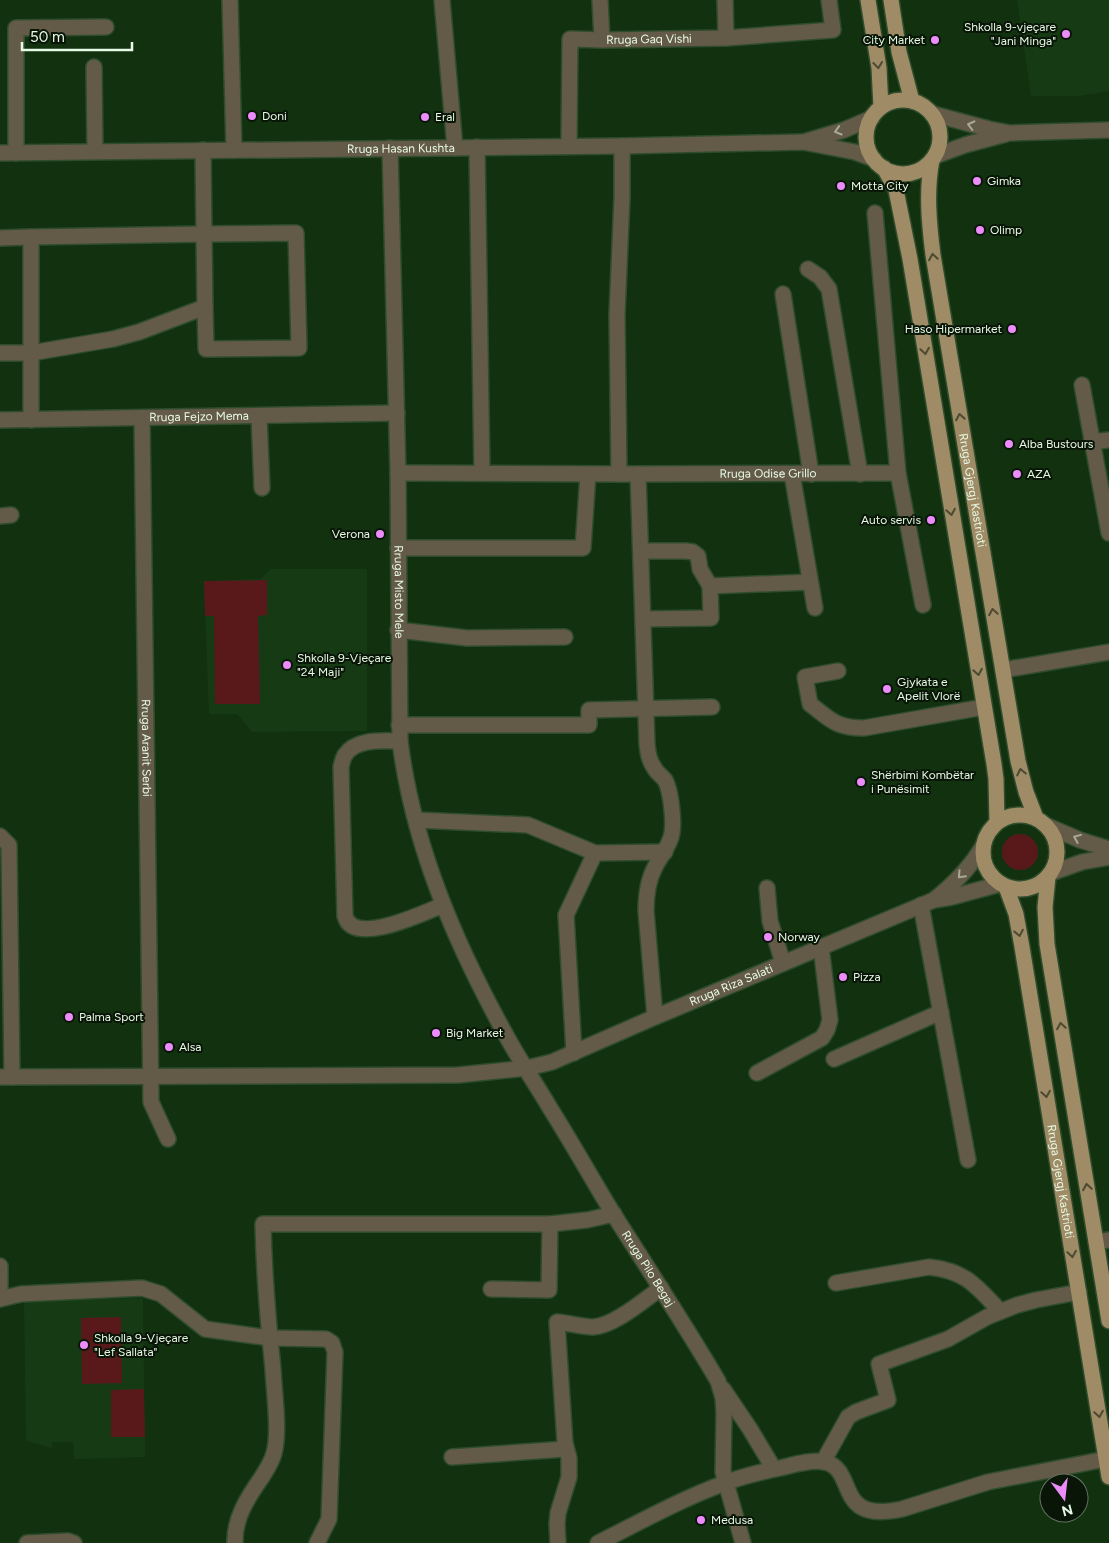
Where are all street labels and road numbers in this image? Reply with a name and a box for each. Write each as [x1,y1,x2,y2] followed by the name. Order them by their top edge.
[606,32,692,47] street label: Rruga Gaq Vishi
[347,141,455,156] street label: Rruga Hasan Kushta
[149,409,249,424] street label: Rruga Fejzo Mema
[956,432,989,548] street label: Rruga Gjergj Kastrioti
[720,466,817,481] street label: Rruga Odise Grillo
[392,545,406,639] street label: Rruga Misto Mele
[139,699,154,797] street label: Rruga Aranit Serbi
[687,961,775,1009] street label: Rruga Riza Salati
[1044,1123,1077,1240] street label: Rruga Gjergj Kastrioti
[619,1228,678,1309] street label: Rruga Pilo Begaj

